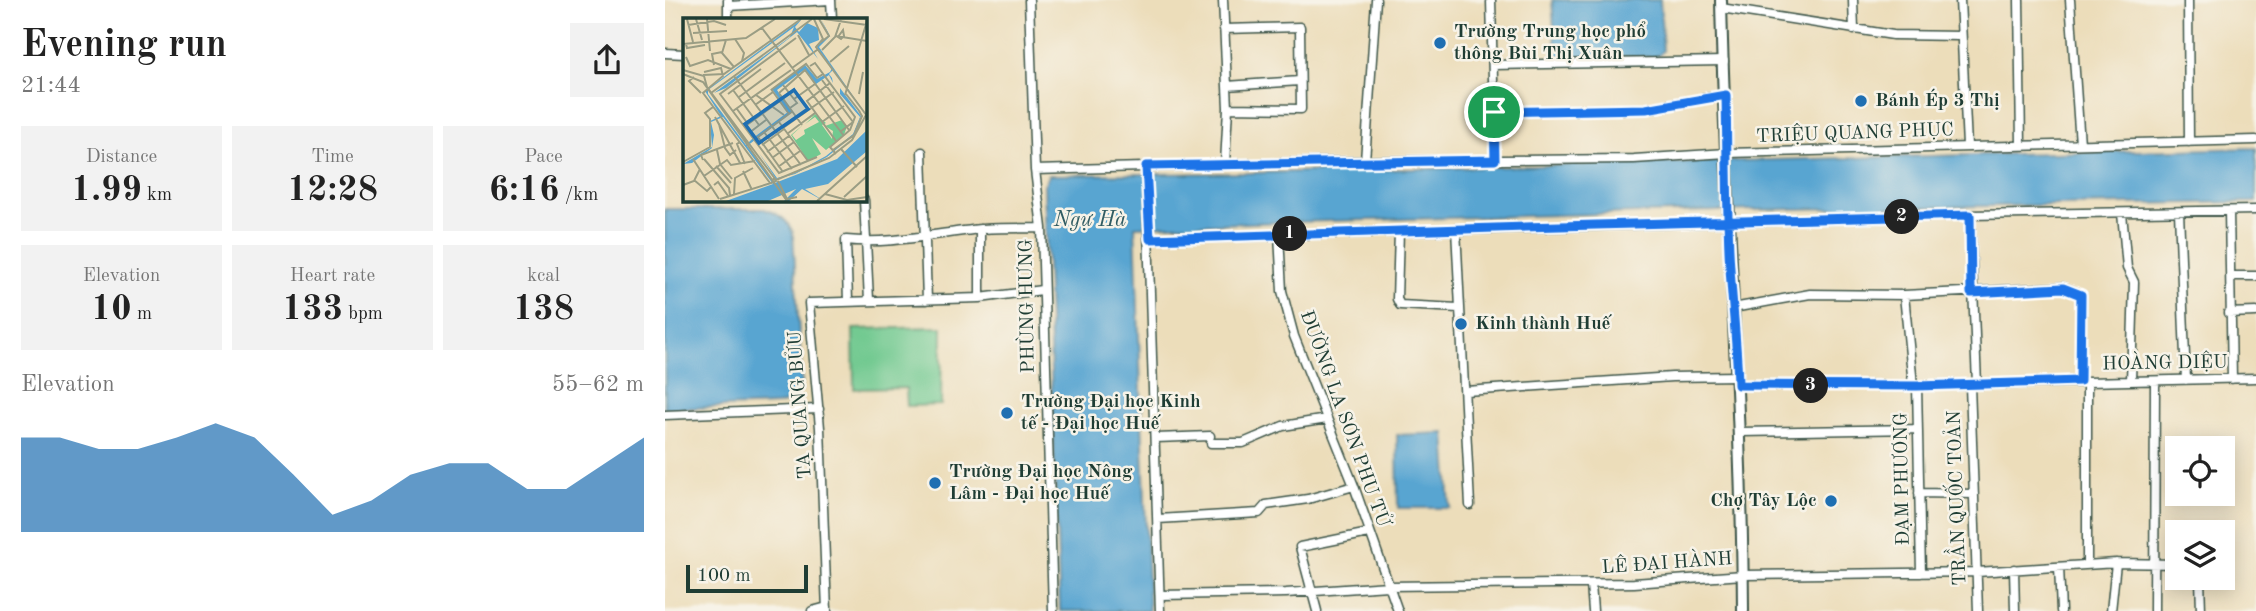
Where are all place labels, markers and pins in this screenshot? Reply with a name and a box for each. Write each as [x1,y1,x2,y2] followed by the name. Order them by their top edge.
[1454,21,1646,64] place label: Trường Trung học phổ thông Bùi Thị Xuân
[1432,35,1448,51] marker: Trường Trung học phổ thông Bùi Thị Xuân
[1464,82,1524,142] pin
[1875,88,2000,111] place label: Bánh Ép 3 Thị
[1853,93,1869,109] marker: Bánh Ép 3 Thị
[1885,200,1919,234] pin: 2
[1273,216,1307,252] pin: 1
[1475,314,1613,334] place label: Kinh thành Huế
[1453,316,1469,332] marker: Kinh thành Huế
[1793,368,1829,404] pin: 3
[1021,393,1201,434] place label: Trường Đại học Kinh tế - Đại học Huế
[999,405,1015,421] marker: Trường Đại học Kinh tế - Đại học Huế
[949,463,1133,504] place label: Trường Đại học Nông Lâm - Đại học Huế
[927,475,943,491] marker: Trường Đại học Nông Lâm - Đại học Huế
[1710,492,1817,511] place label: Chợ Tây Lộc
[1823,493,1839,509] marker: Chợ Tây Lộc

